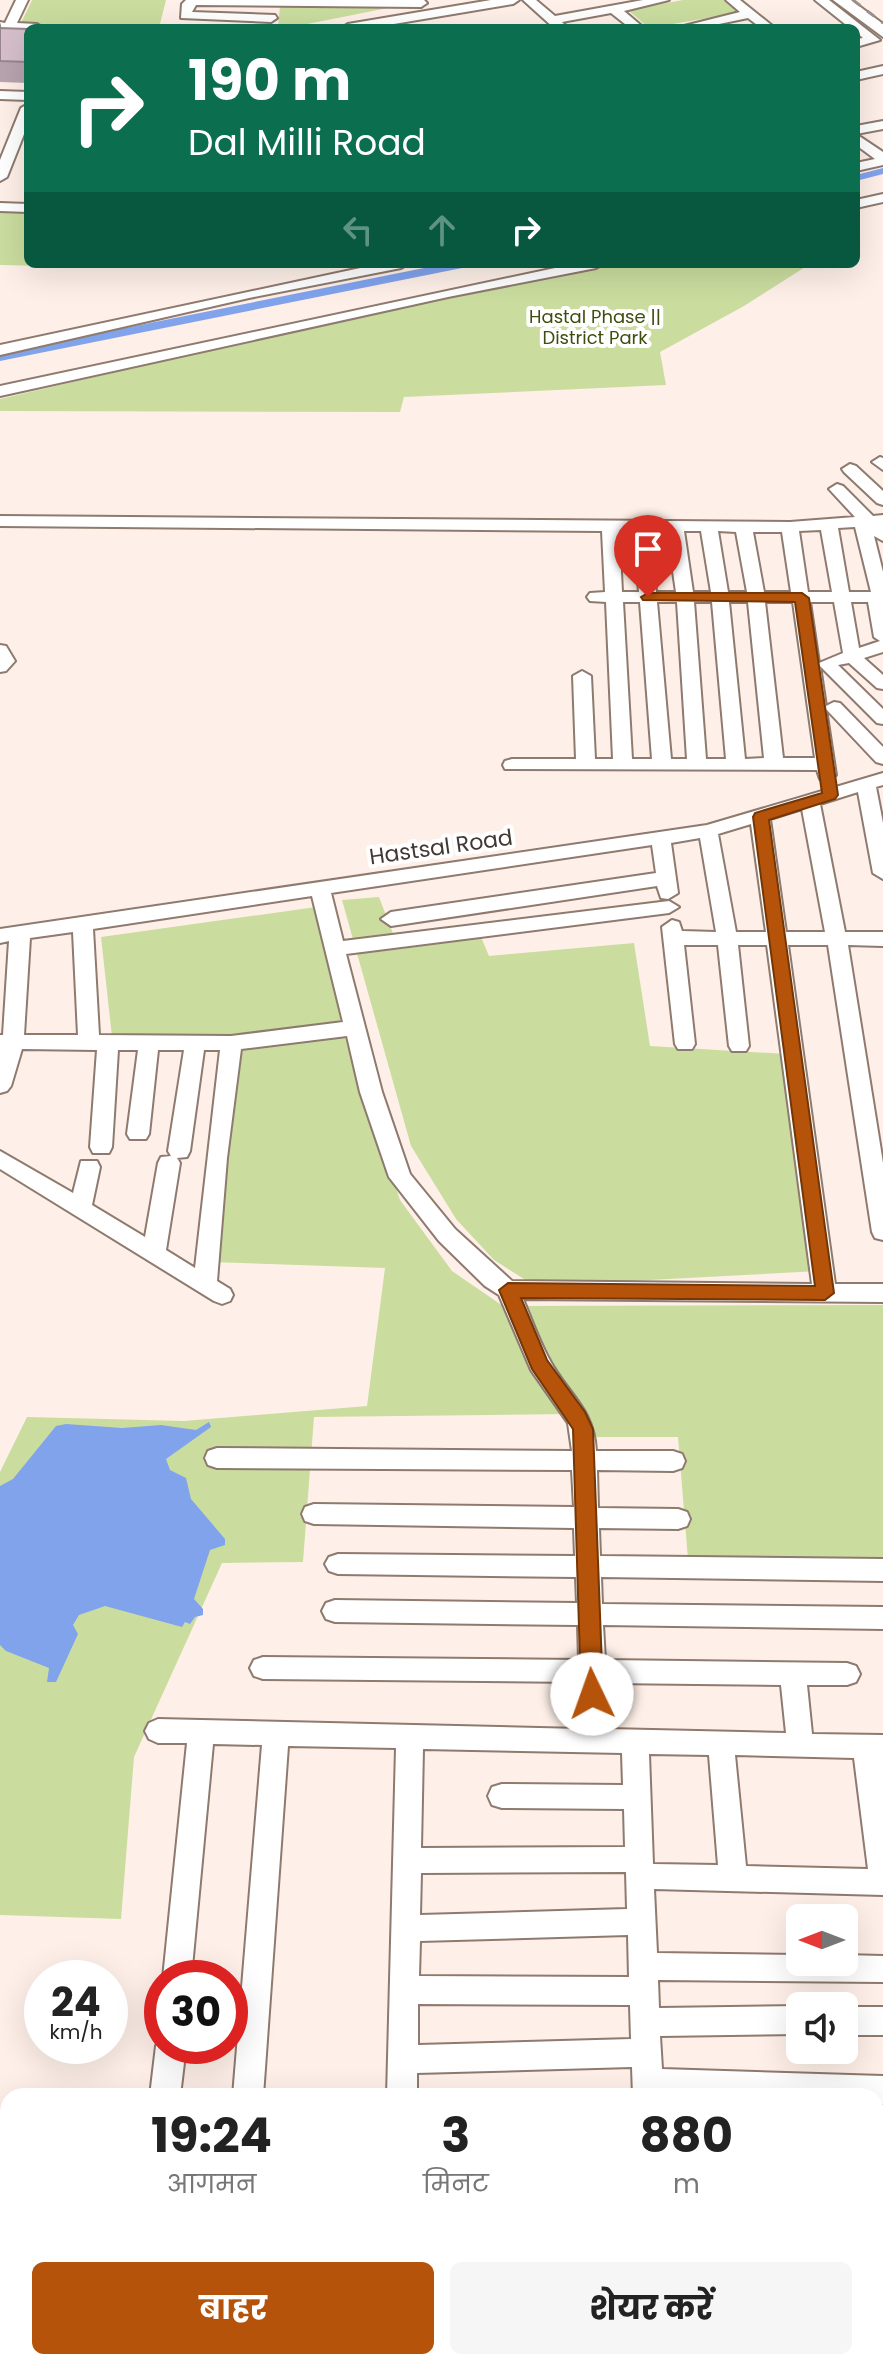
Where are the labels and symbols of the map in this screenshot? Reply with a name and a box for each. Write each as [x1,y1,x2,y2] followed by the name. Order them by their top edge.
[529,304,661,350] park label: Hastal Phase || District Park
[614,515,682,597] pin
[367,822,515,872] street label: Hastsal Road
[550,1652,634,1736] position arrow
[786,1904,858,1976] north arrow
[144,1960,248,2064] speed limit sign: 30

